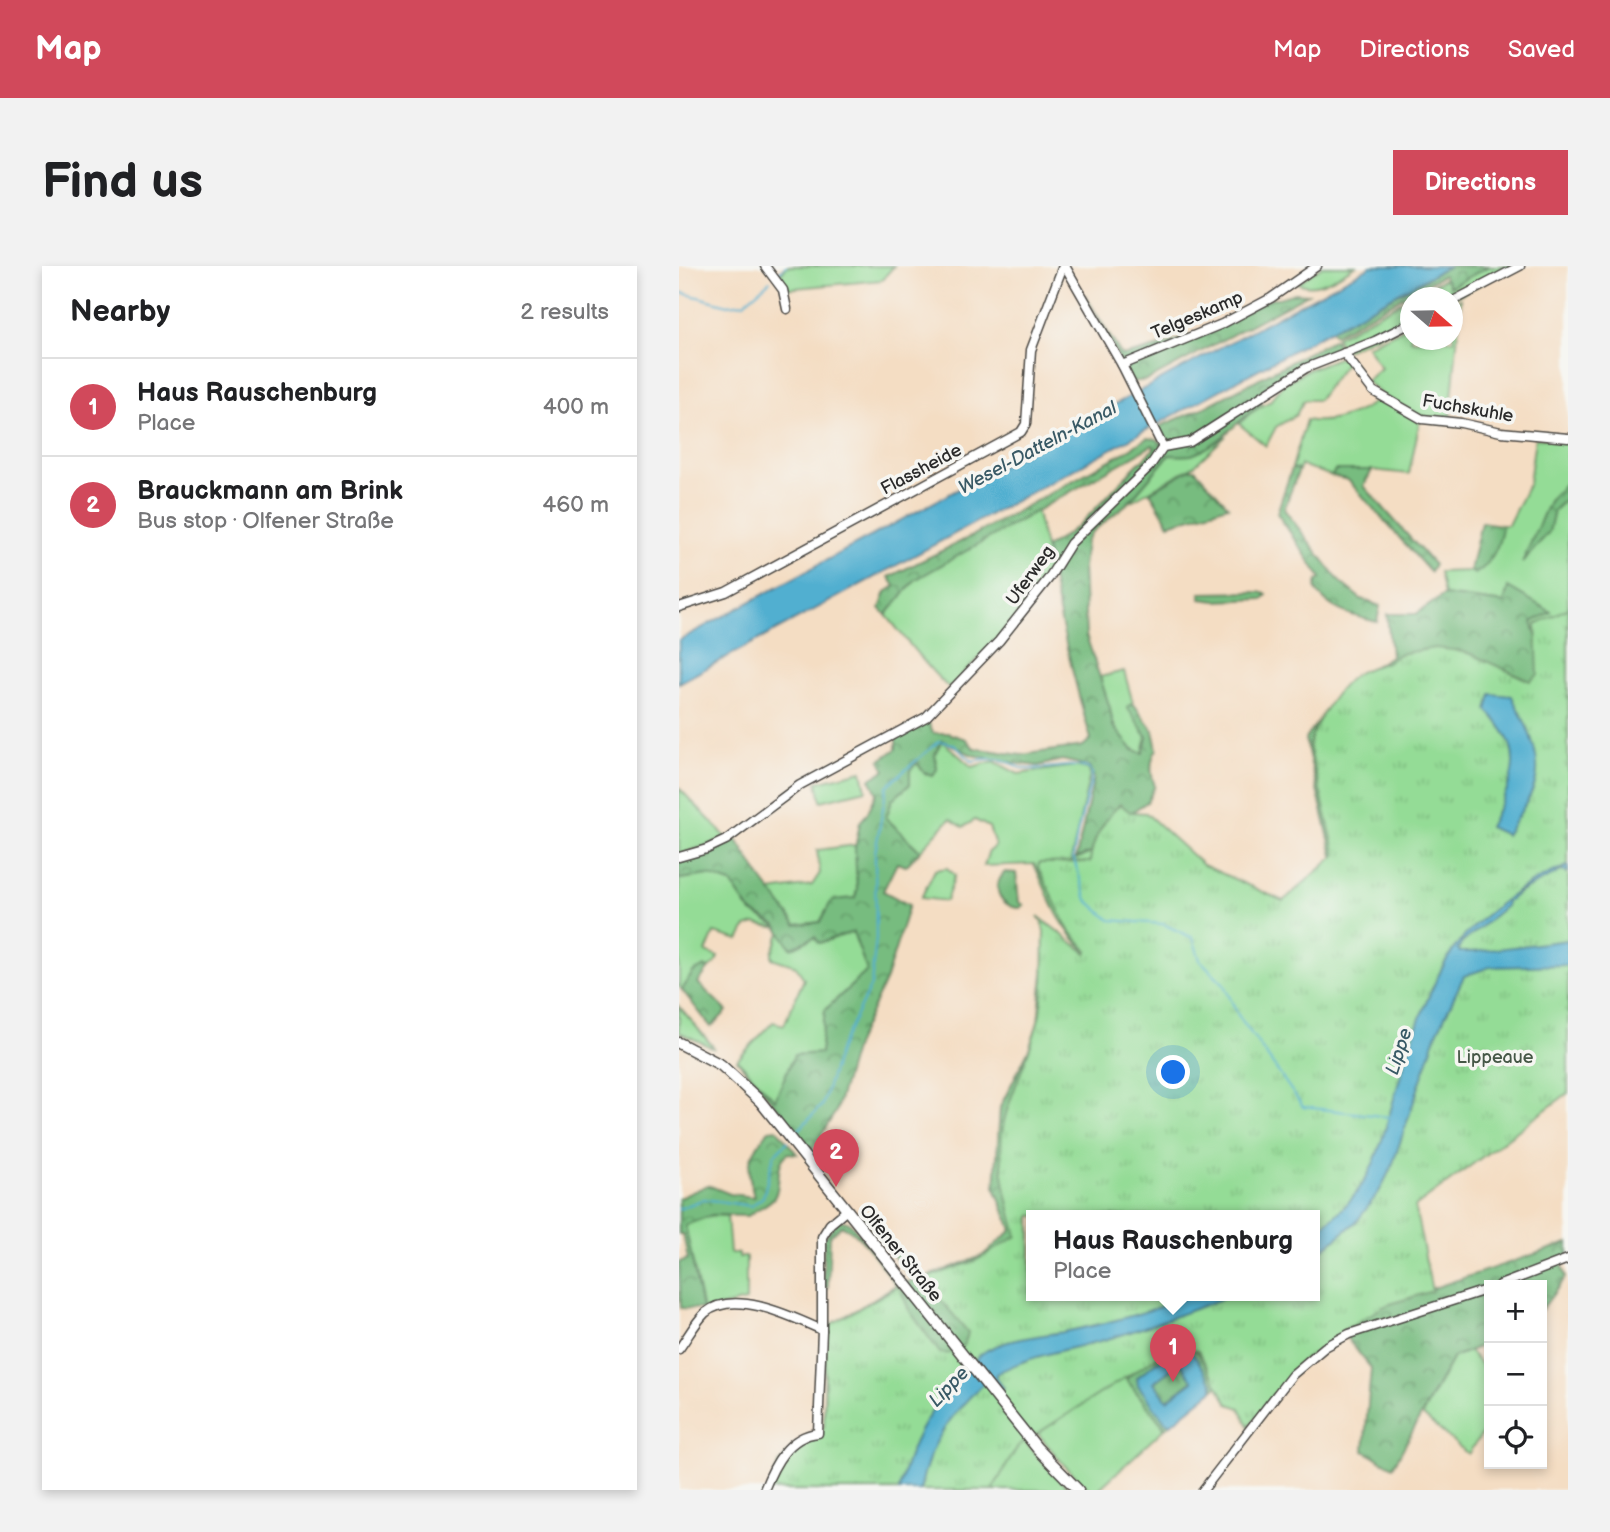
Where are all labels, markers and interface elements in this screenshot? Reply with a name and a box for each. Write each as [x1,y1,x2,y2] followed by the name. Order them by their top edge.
[35,29,101,69] text: Map
[1273,35,1321,64] text: Map
[1359,35,1470,64] text: Directions
[1508,35,1575,64] text: Saved
[1393,150,1568,215] button: Directions
[42,153,203,212] text: Find us
[1148,287,1246,344] street label: Telgeskamp
[1400,287,1463,350] north arrow
[70,294,170,330] text: Nearby
[520,298,609,326] text: 2 results
[137,378,377,409] text: Haus Rauschenburg
[1421,390,1515,427] street label: Fuchskuhle
[88,393,98,421] text: 1
[543,393,609,421] text: 400 m
[954,396,1121,500] water label: Wesel-Datteln-Kanal
[137,409,195,437] text: Place
[877,439,966,499] street label: Flassheide
[137,476,403,507] text: Brauckmann am Brink
[86,491,100,519] text: 2
[542,491,609,519] text: 460 m
[137,507,394,535] text: Bus stop · Olfener Straße
[1002,542,1059,609] street label: Uferweg
[1381,1025,1418,1078] water label: Lippe
[1456,1047,1534,1068] park label: Lippeaue
[1156,1055,1190,1089] your location
[813,1129,859,1187] pin: 2
[855,1201,946,1306] street label: Olfener Straße
[1026,1210,1320,1301] popup
[1053,1226,1293,1257] text: Haus Rauschenburg
[1053,1257,1111,1285] text: Place
[1484,1280,1547,1469] map controls
[1484,1280,1547,1343] button: +
[1150,1324,1196,1382] pin: 1
[1484,1343,1547,1406] button: −
[924,1362,974,1412] water label: Lippe
[1484,1406,1547,1469] button: locate

